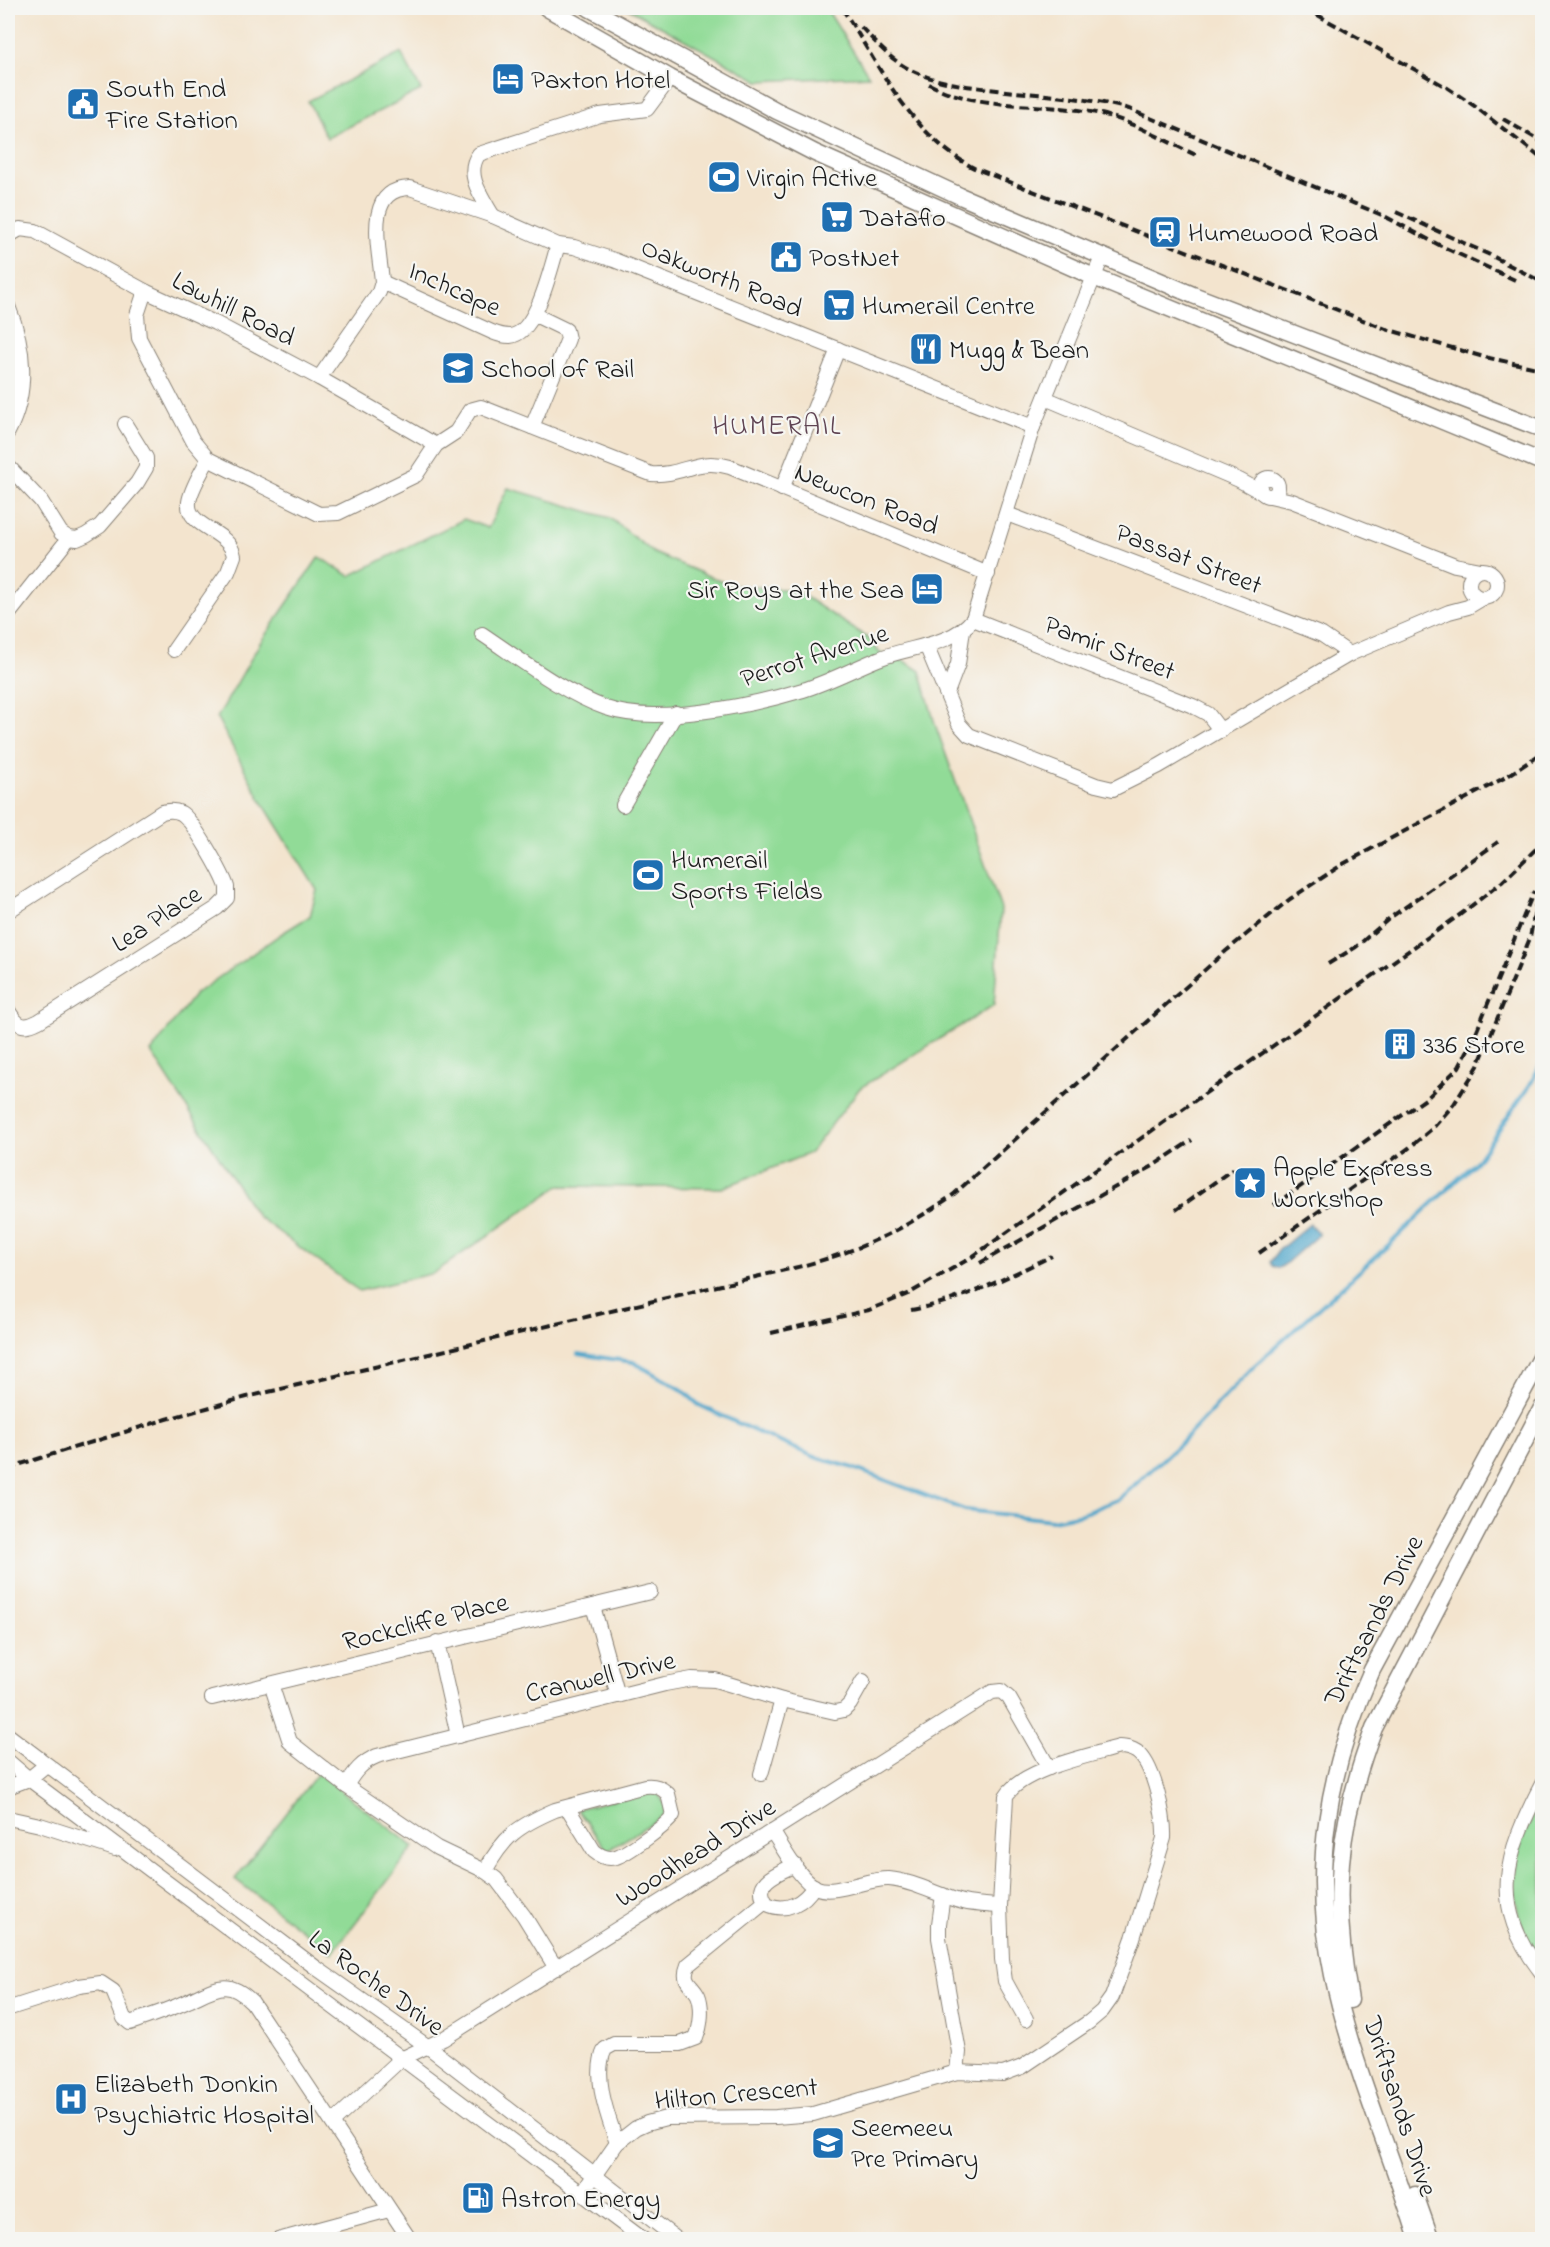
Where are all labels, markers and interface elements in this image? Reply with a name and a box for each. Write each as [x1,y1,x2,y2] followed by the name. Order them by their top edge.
[490,61,526,97] hotel icon: Paxton Hotel
[531,62,670,101] place label: Paxton Hotel
[105,71,238,141] place label: South End Fire Station
[65,86,101,122] public building icon: South End Fire Station
[706,159,742,195] sports icon: Virgin Active
[746,160,878,199] place label: Virgin Active
[819,199,855,235] supermarket icon: Dataflo
[859,200,946,239] place label: Dataflo
[1147,214,1183,250] station icon: Humewood Road
[1188,215,1378,254] place label: Humewood Road
[634,229,808,329] street label: Oakworth Road
[768,239,804,275] public building icon: PostNet
[809,240,899,279] place label: PostNet
[401,253,507,328] street label: Inchcape
[164,262,301,358] street label: Lawhill Road
[821,287,857,323] supermarket icon: Humerail Centre
[862,288,1036,327] place label: Humerail Centre
[908,331,944,367] restaurant icon: Mugg & Bean
[949,332,1089,371] place label: Mugg & Bean
[440,350,476,386] school or university icon: School of Rail
[481,351,634,390] place label: School of Rail
[712,407,842,448] district label: HUMERAIL
[788,454,944,547] street label: Newcon Road
[1109,514,1267,606] street label: Passat Street
[909,571,945,607] hotel icon: Sir Roys at the Sea
[687,572,904,611] place label: Sir Roys at the Sea
[1038,606,1180,692] street label: Pamir Street
[736,615,895,700] street label: Perrot Avenue
[671,842,823,912] place label: Humerail Sports Fields
[630,857,666,893] sports icon: Humerail Sports Fields
[105,876,211,964] street label: Lea Place
[1382,1026,1418,1062] building icon: 336 Store
[1423,1027,1526,1066] place label: 336 Store
[1273,1150,1433,1220] place label: Apple Express Workshop
[1232,1165,1268,1201] place icon: Apple Express Workshop
[1315,1528,1436,1714] street label: Driftsands Drive
[339,1584,513,1663] street label: Rockcliffe Place
[522,1642,680,1715] street label: Cranwell Drive
[609,1789,785,1919] street label: Woodhead Drive
[299,1921,453,2047] street label: La Roche Drive
[1351,2011,1446,2203] street label: Driftsands Drive
[94,2066,314,2136] place label: Elizabeth Donkin Psychiatric Hospital
[653,2069,819,2122] street label: Hilton Crescent
[53,2081,89,2117] hospital icon: Elizabeth Donkin Psychiatric Hospital
[851,2110,978,2180] place label: Seemeeu Pre Primary
[810,2125,846,2161] school or university icon: Seemeeu Pre Primary
[460,2180,496,2216] fuel station icon: Astron Energy
[501,2181,660,2220] place label: Astron Energy

